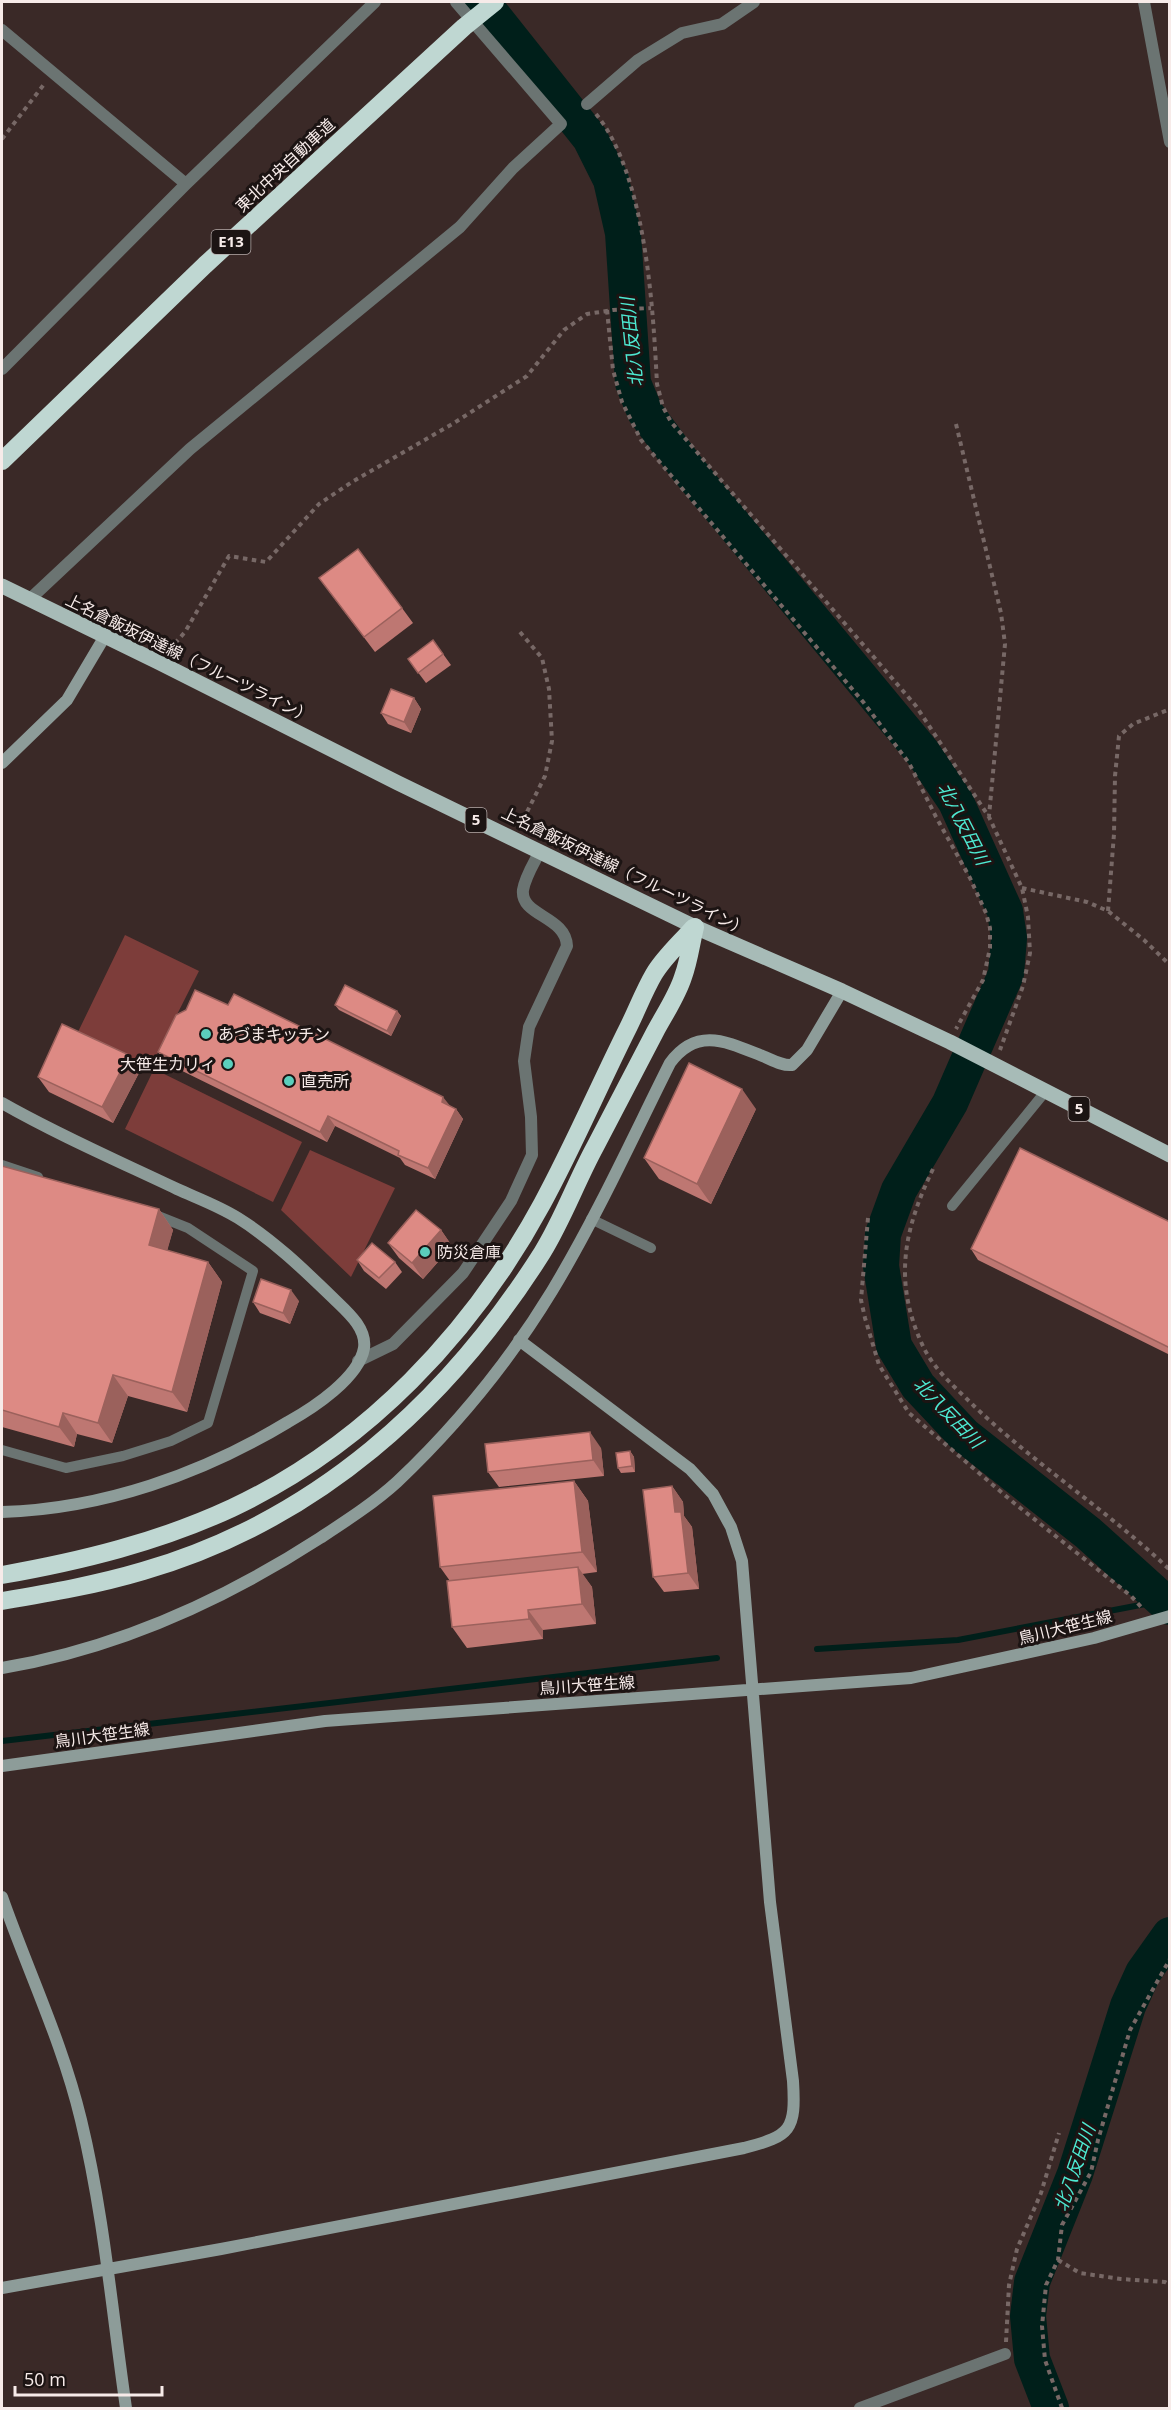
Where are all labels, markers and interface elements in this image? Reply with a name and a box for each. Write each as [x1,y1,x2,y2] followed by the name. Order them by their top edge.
[231,113,339,217] street label: 東北中央自動車道
[212,230,250,254] road number: E13
[614,294,648,388] water label: 北八反田川
[62,589,316,727] street label: 上名倉飯坂伊達線（フルーツライン）
[933,778,996,871] water label: 北八反田川
[498,802,752,940] street label: 上名倉飯坂伊達線（フルーツライン）
[466,808,486,832] road number: 5
[218,1023,330,1045] place label: あづまキッチン
[199,1027,213,1041] marker: あづまキッチン
[120,1053,216,1075] place label: 大笹生カリィ
[221,1057,235,1071] marker: 大笹生カリィ
[301,1070,349,1092] place label: 直売所
[282,1074,296,1088] marker: 直売所
[1068,1097,1090,1121] road number: 5
[437,1241,501,1263] place label: 防災倉庫
[418,1245,432,1259] marker: 防災倉庫
[909,1372,990,1454] water label: 北八反田川
[1016,1605,1114,1649] street label: 鳥川大笹生線
[538,1671,636,1699] street label: 鳥川大笹生線
[53,1717,151,1753] street label: 鳥川大笹生線
[1048,2119,1101,2214] water label: 北八反田川
[15,2359,162,2397] scale bar
[24,2367,66,2391] text: 50 m

